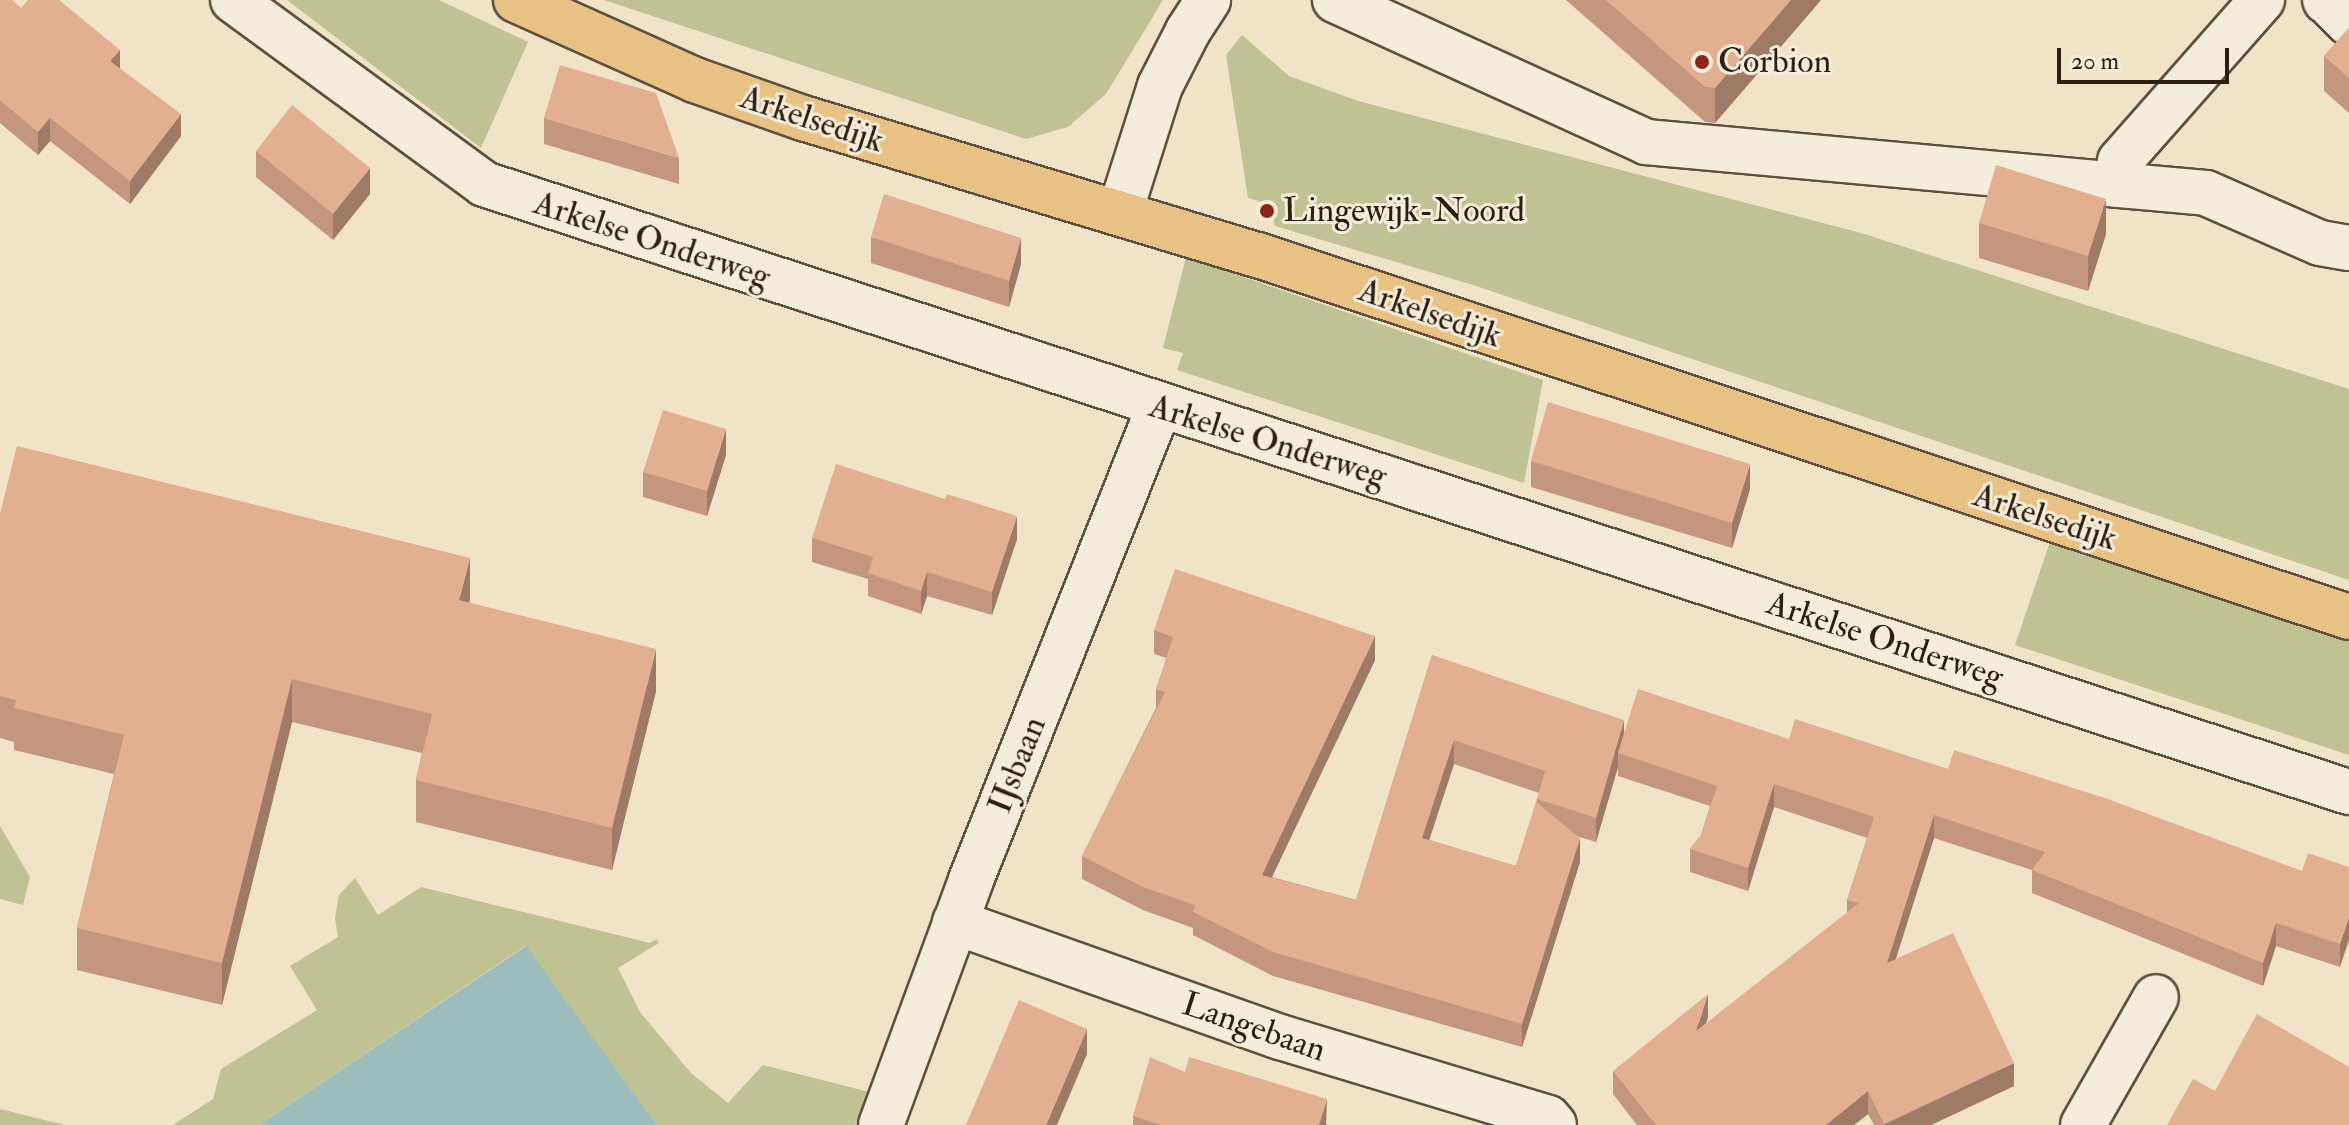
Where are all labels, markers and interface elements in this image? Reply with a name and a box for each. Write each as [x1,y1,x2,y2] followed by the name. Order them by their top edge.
[2061,32,2233,82] scale bar
[1718,42,1831,82] place label: Corbion
[2071,46,2119,77] text: 20 m
[1693,53,1711,71] marker: Corbion
[735,77,889,161] street label: Arkelsedijk
[529,183,775,297] street label: Arkelse Onderweg
[1283,191,1525,231] place label: Lingewijk-Noord
[1258,202,1276,220] marker: Lingewijk-Noord
[1353,270,1507,356] street label: Arkelsedijk
[1144,385,1392,497] street label: Arkelse Onderweg
[1968,475,2122,559] street label: Arkelsedijk
[1762,583,2008,697] street label: Arkelse Onderweg
[979,711,1055,819] street label: IJsbaan
[1177,983,1331,1071] street label: Langebaan

